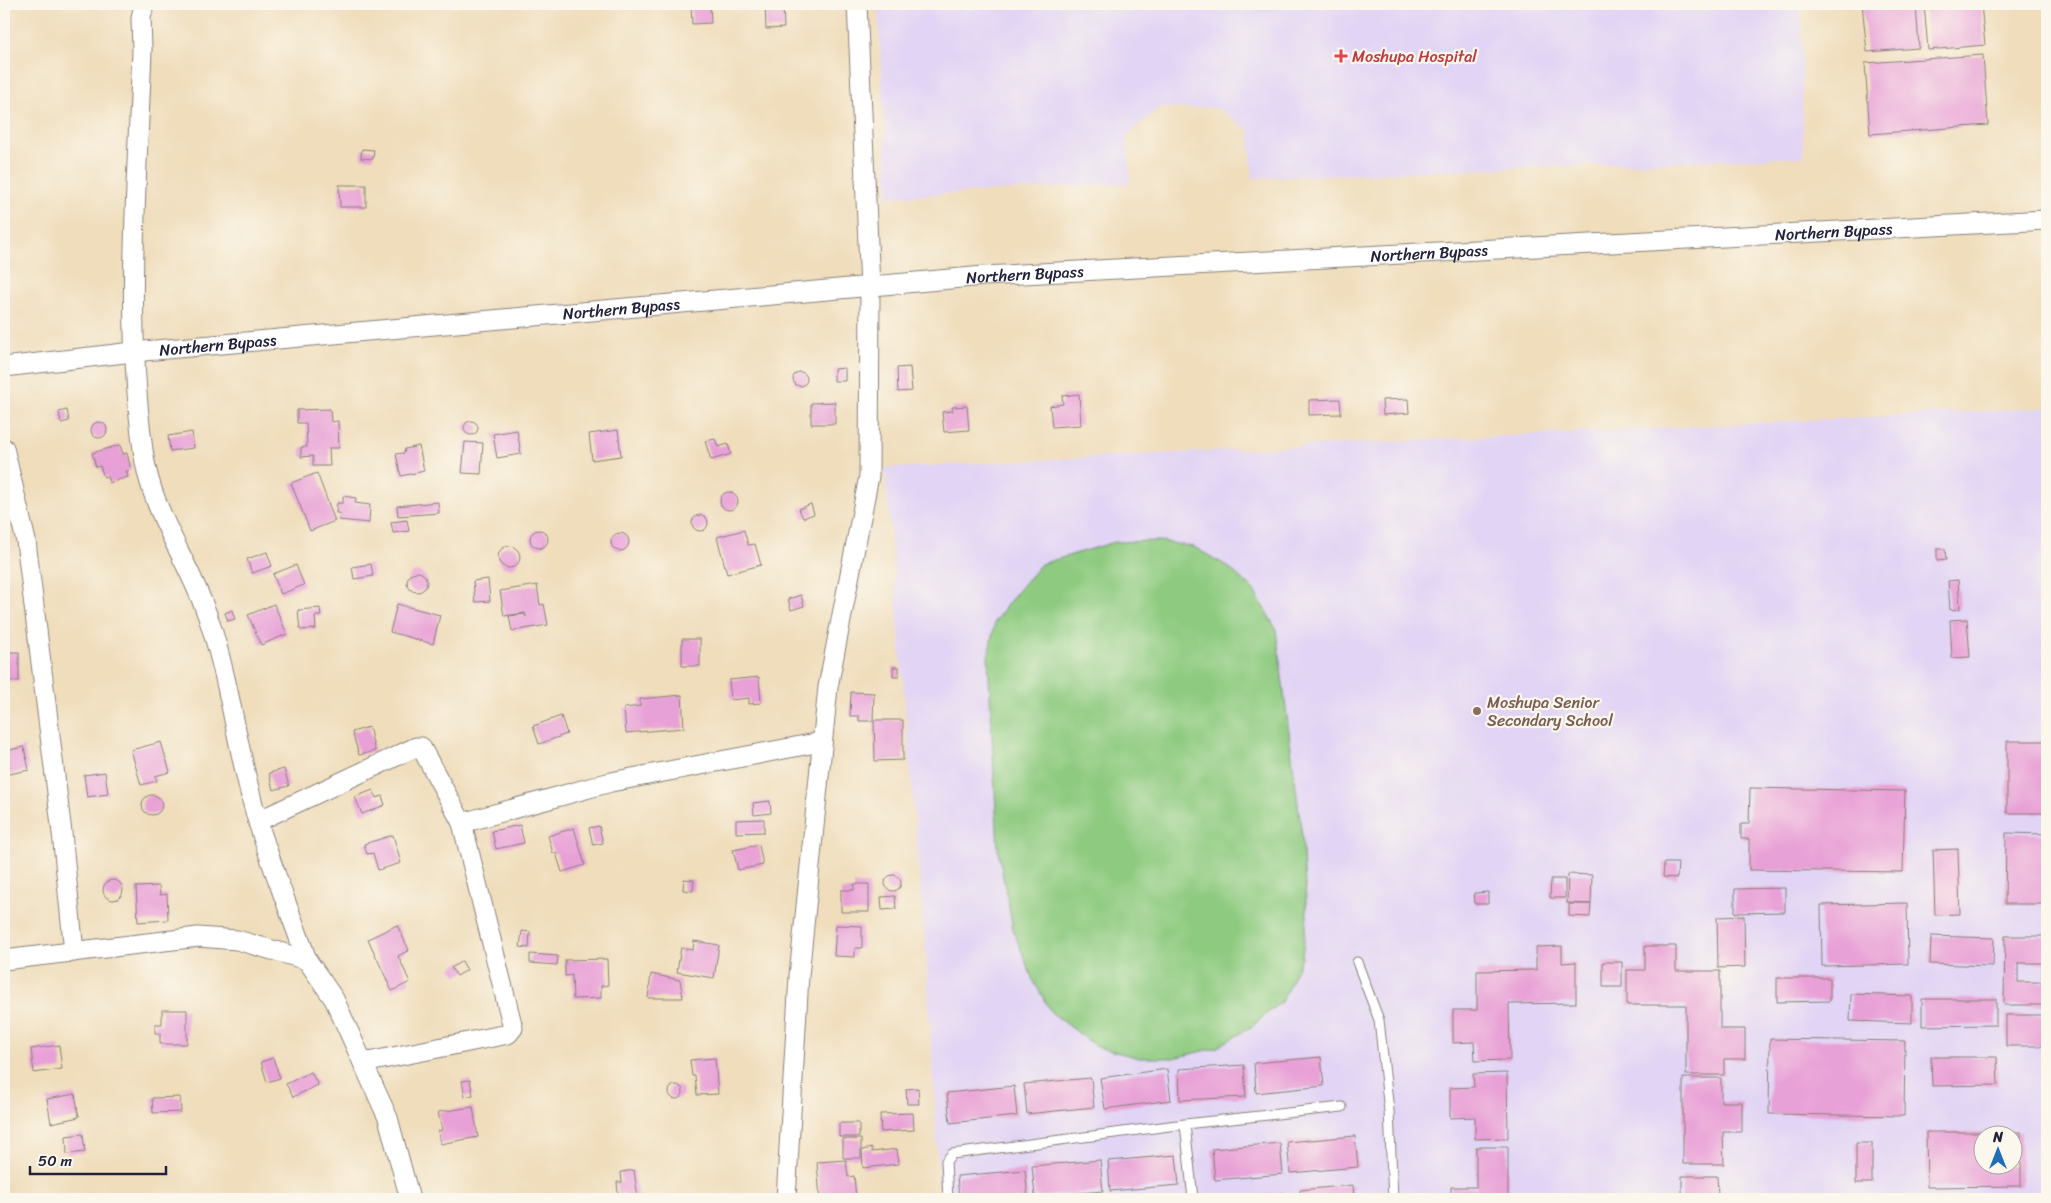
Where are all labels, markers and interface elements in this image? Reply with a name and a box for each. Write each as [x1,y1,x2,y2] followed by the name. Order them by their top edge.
[1352,42,1477,71] place label: Moshupa Hospital
[1334,49,1348,63] marker: Moshupa Hospital
[1774,214,1893,249] street label: Northern Bypass
[1370,235,1489,270] street label: Northern Bypass
[965,256,1085,292] street label: Northern Bypass
[561,289,681,328] street label: Northern Bypass
[158,325,278,364] street label: Northern Bypass
[1487,688,1613,735] place label: Moshupa Senior Secondary School
[1471,705,1483,717] marker: Moshupa Senior Secondary School
[1992,1125,2003,1150] text: N
[1974,1126,2024,1176] north arrow
[30,1143,166,1175] scale bar
[38,1148,73,1174] text: 50 m

